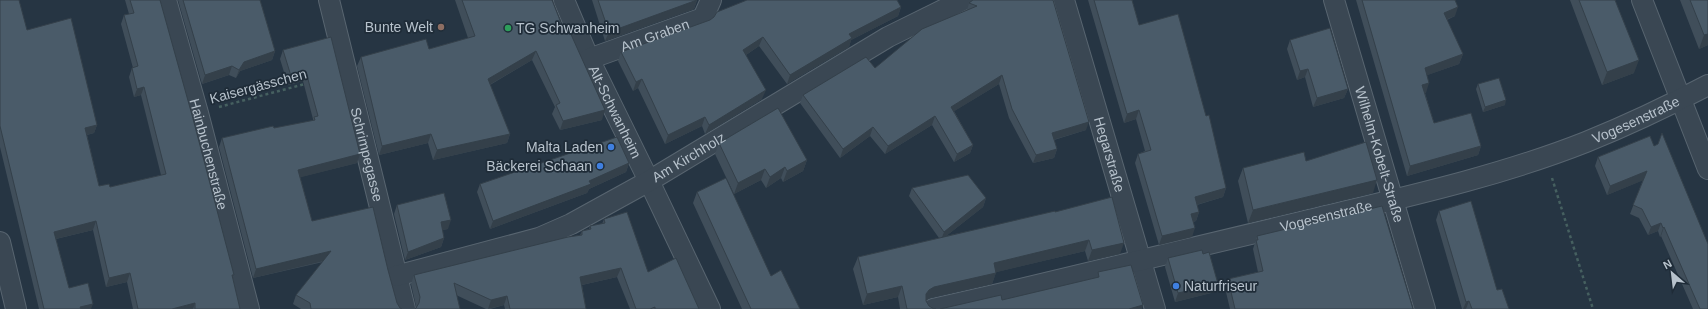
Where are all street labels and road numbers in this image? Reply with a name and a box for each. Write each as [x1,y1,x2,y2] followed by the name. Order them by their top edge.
[618,16,691,55] street label: Am Graben
[585,63,645,161] street label: Alt-Schwanheim
[208,65,308,107] street label: Kaisergässchen
[1352,85,1407,225] street label: Wilhelm-Kobelt-Straße
[1590,93,1682,147] street label: Vogesenstraße
[186,97,231,212] street label: Hainbuchenstraße
[348,106,386,203] street label: Schrimpegasse
[1091,115,1128,194] street label: Hegarstraße
[649,129,728,185] street label: Am Kirchholz
[1278,197,1374,235] street label: Vogesenstraße

